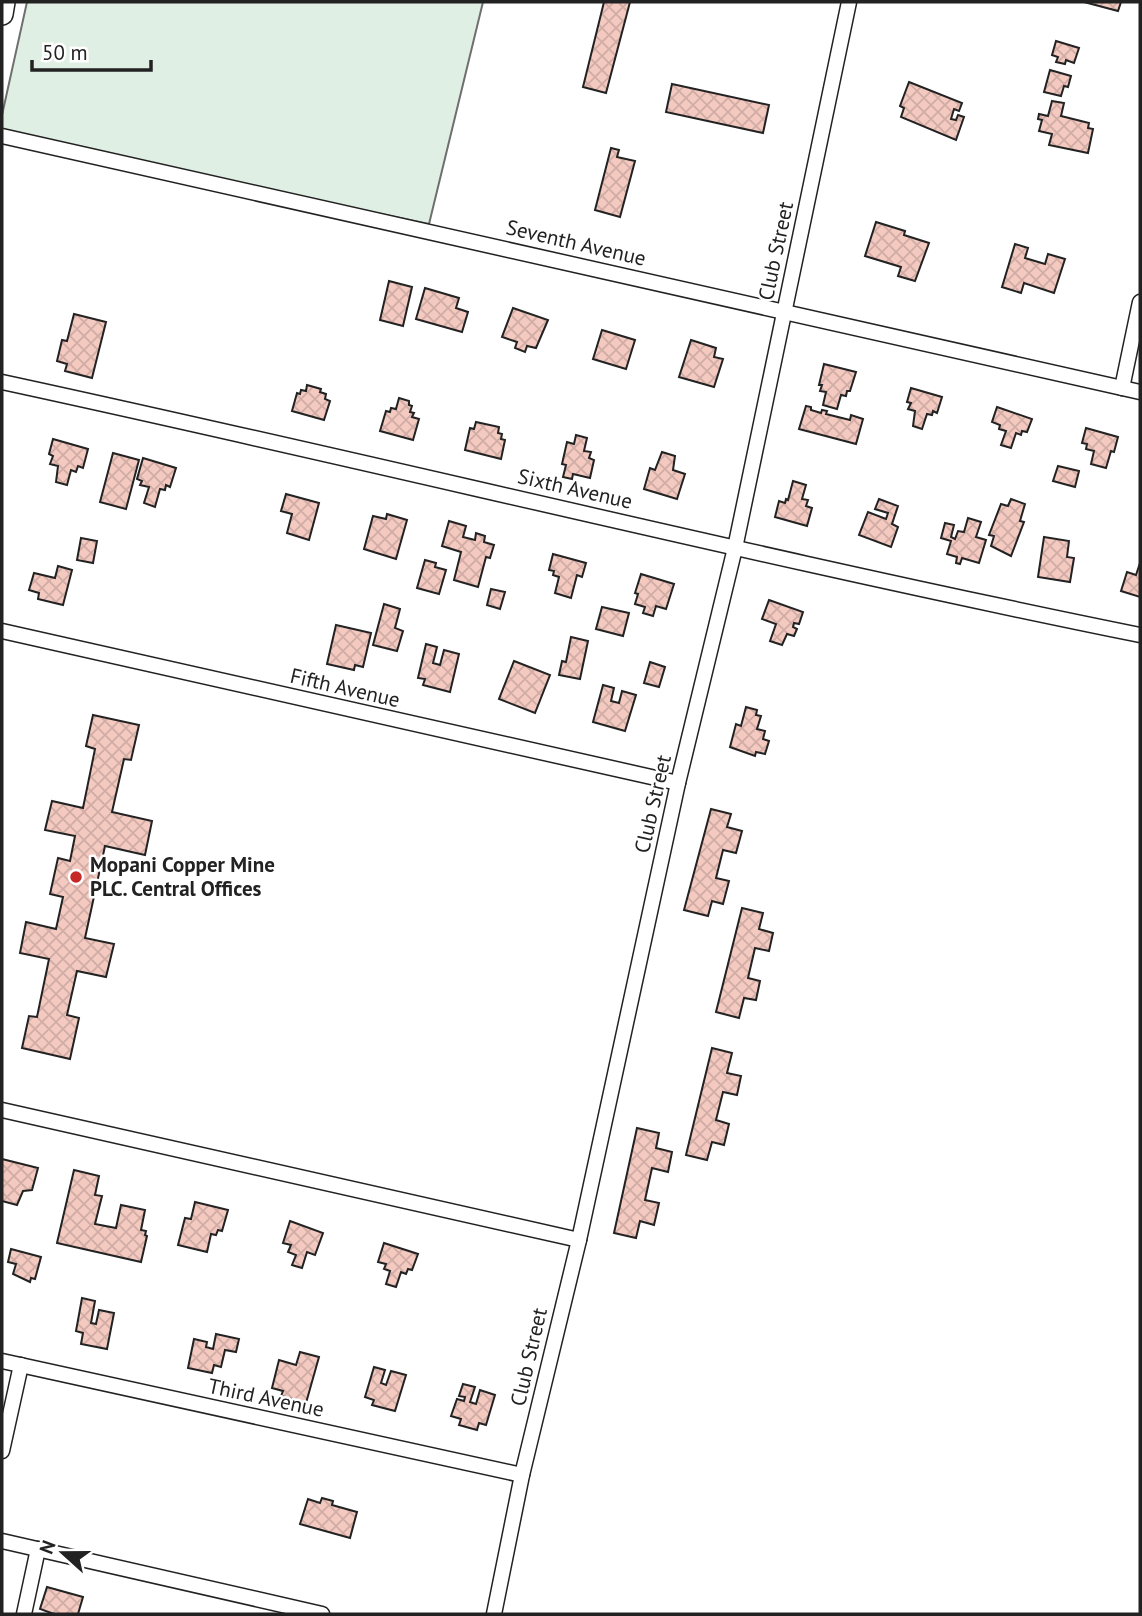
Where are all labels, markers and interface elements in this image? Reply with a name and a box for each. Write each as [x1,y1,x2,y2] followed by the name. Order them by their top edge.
[32,28,150,72] scale bar
[42,39,88,66] text: 50 m
[752,199,799,303] street label: Club Street
[504,213,649,272] street label: Seventh Avenue
[515,462,635,515] street label: Sixth Avenue
[288,662,403,713] street label: Fifth Avenue
[628,752,677,856] street label: Club Street
[90,851,275,902] place label: Mopani Copper Mine PLC. Central Offices
[68,869,84,885] marker: Mopani Copper Mine PLC. Central Offices
[504,1305,553,1409] street label: Club Street
[206,1372,326,1423] street label: Third Avenue
[28,1518,98,1588] north arrow
[34,1537,61,1557] text: N

